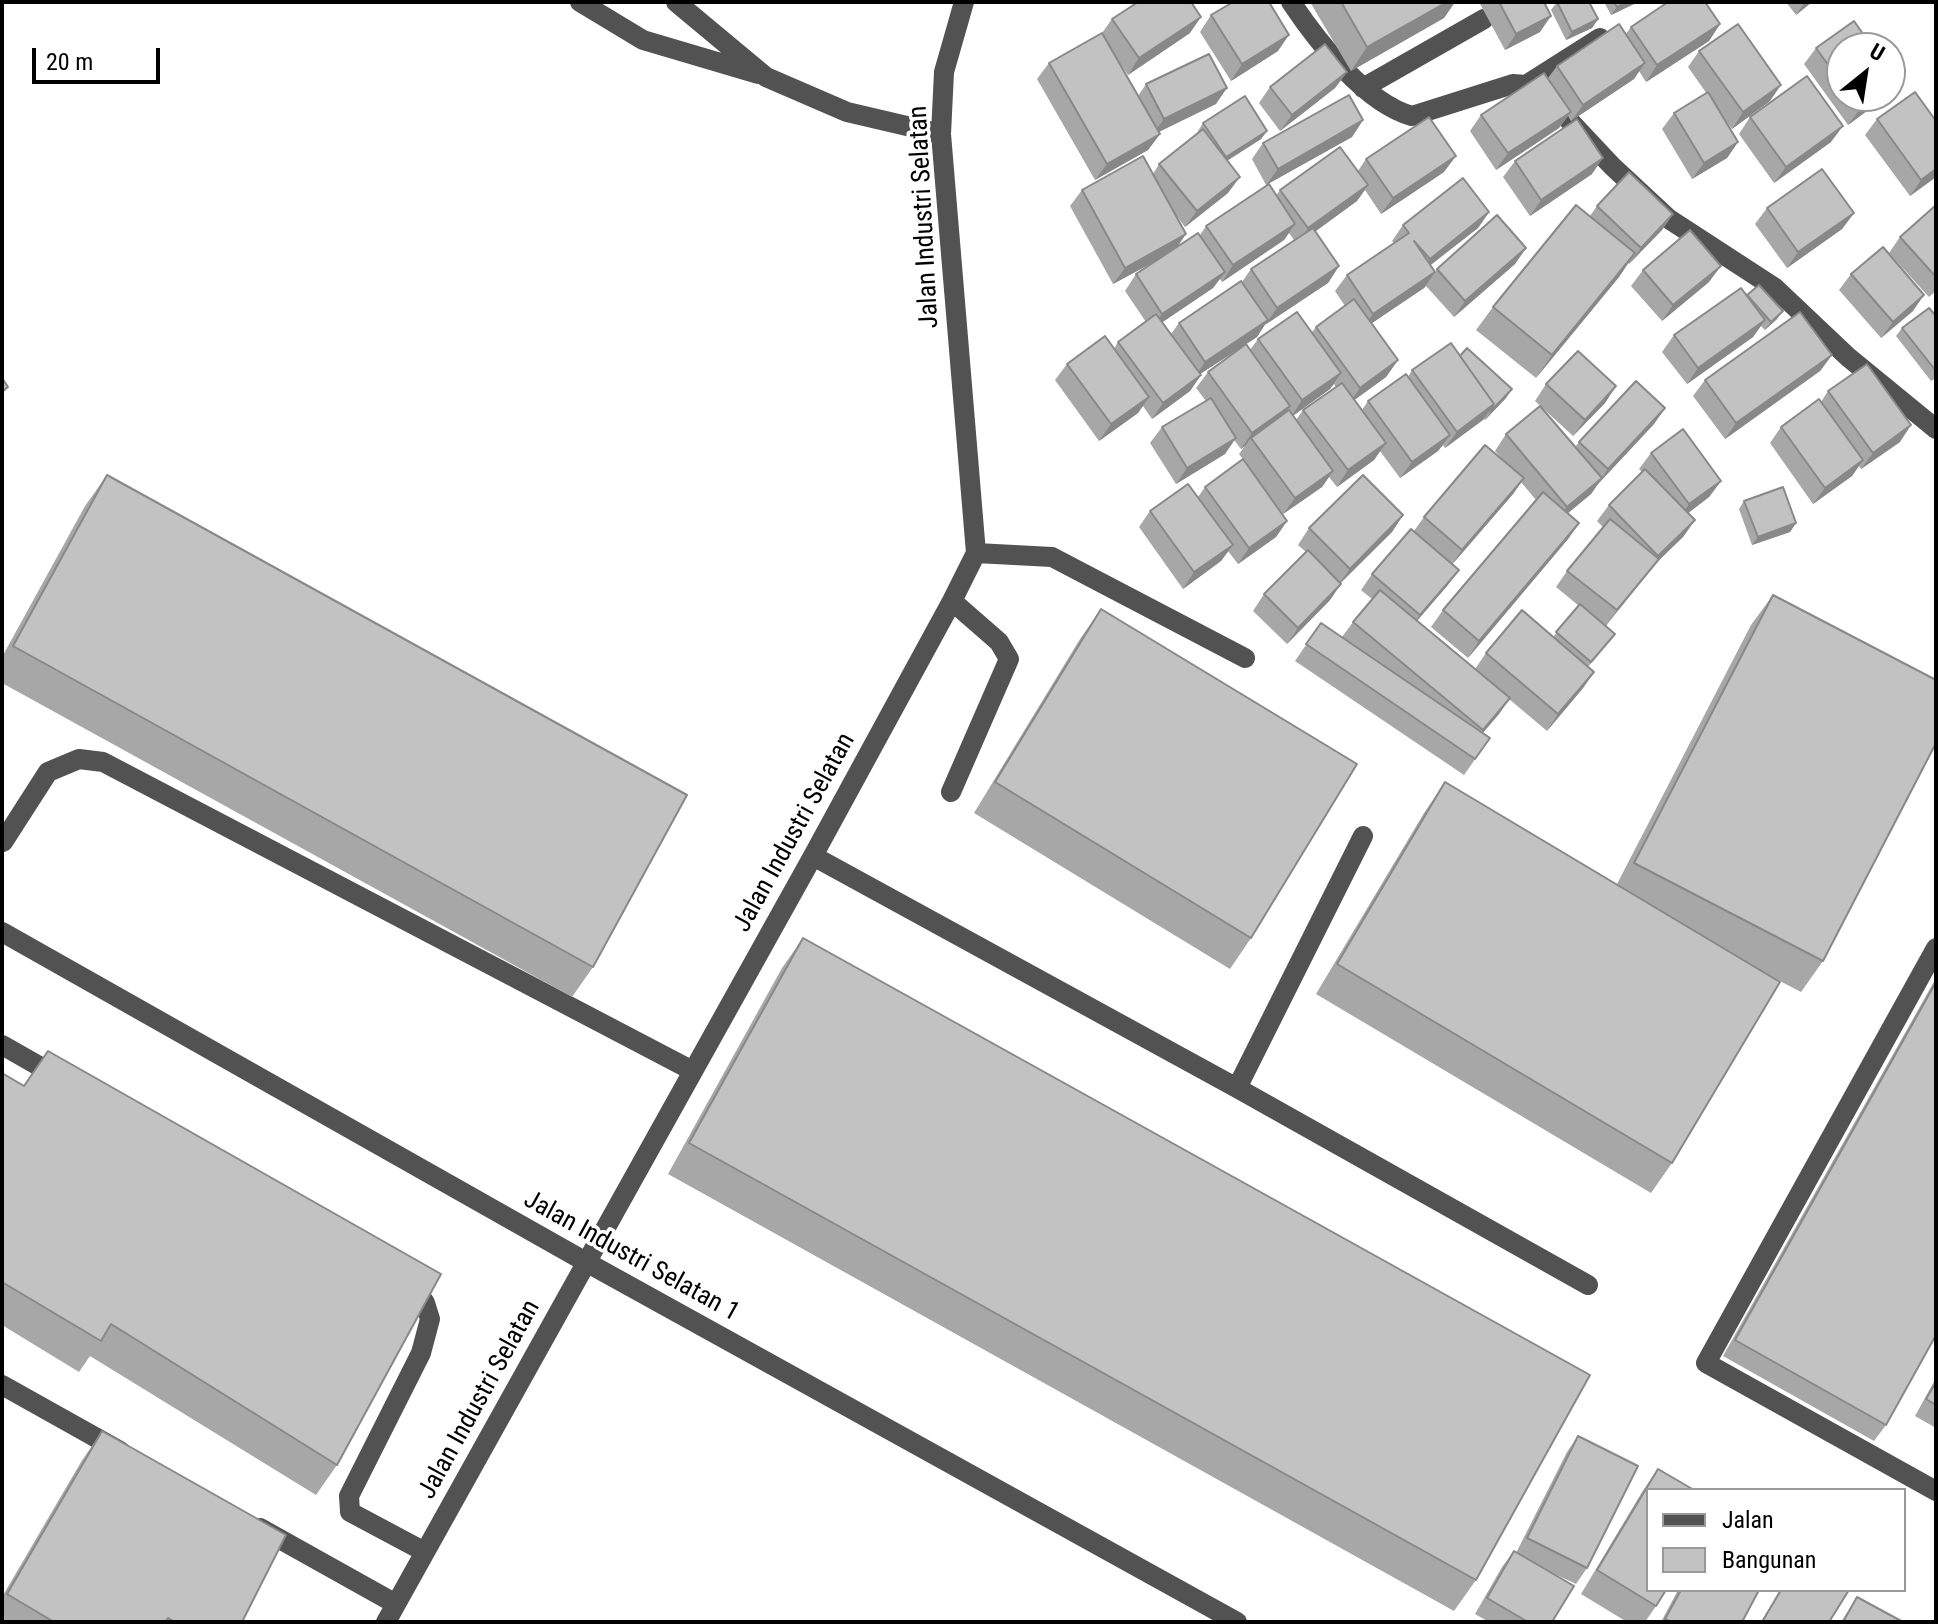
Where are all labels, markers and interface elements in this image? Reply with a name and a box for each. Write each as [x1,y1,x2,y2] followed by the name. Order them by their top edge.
[36,32,164,82] scale bar
[1826,32,1906,112] north arrow
[1866,39,1889,66] text: U
[46,48,93,76] text: 20 m
[904,105,946,329] street label: Jalan Industri Selatan
[727,728,863,938] street label: Jalan Industri Selatan
[518,1185,744,1329] street label: Jalan Industri Selatan 1
[412,1295,548,1505] street label: Jalan Industri Selatan
[1646,1488,1906,1592] legend
[1722,1506,1774,1534] text: Jalan
[1722,1546,1816,1574] text: Bangunan

